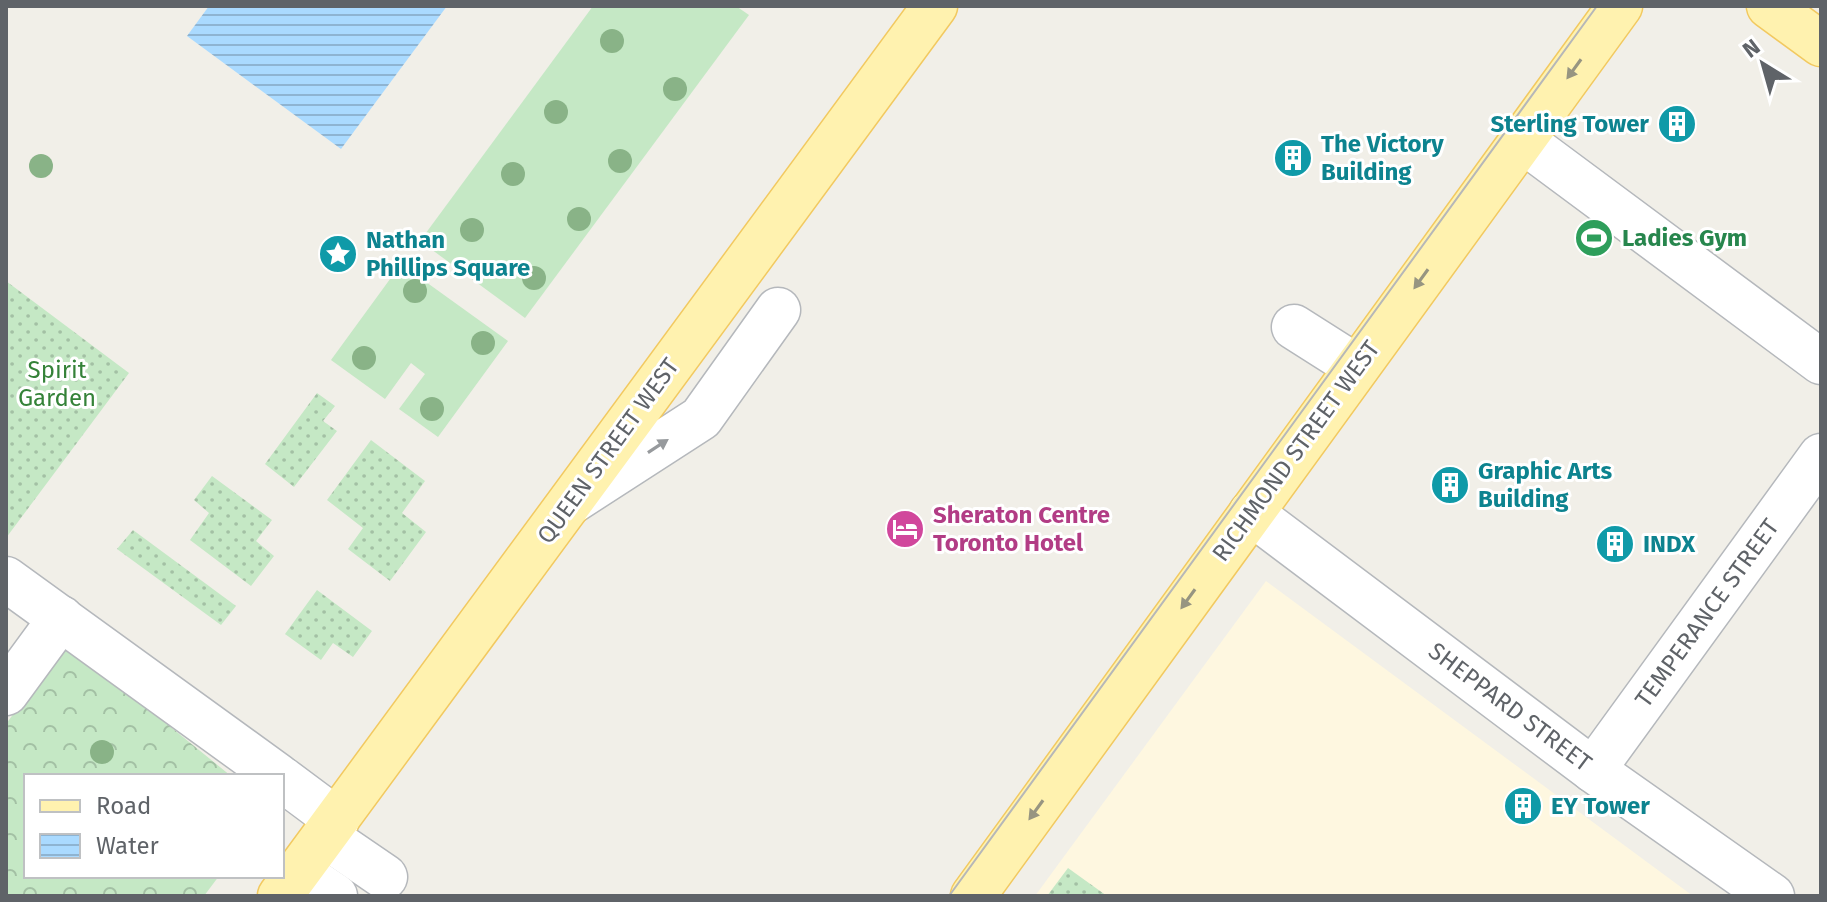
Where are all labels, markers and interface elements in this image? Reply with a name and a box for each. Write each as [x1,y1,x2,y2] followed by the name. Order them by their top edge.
[1723,24,1803,104] north arrow
[1737,33,1765,64] text: N
[1567,59,1583,79] one-way arrow
[1656,103,1698,145] building icon: Sterling Tower
[1490,110,1649,138] place label: Sterling Tower
[1321,130,1444,186] place label: The Victory Building
[1272,137,1314,179] building icon: The Victory Building
[1573,217,1615,259] sports icon: Ladies Gym
[1622,224,1747,252] place label: Ladies Gym
[366,226,530,282] place label: Nathan Phillips Square
[317,233,359,275] place icon: Nathan Phillips Square
[1413,268,1429,290] one-way arrow
[1207,335,1386,567] street label: RICHMOND STREET WEST
[531,352,685,549] street label: QUEEN STREET WEST
[18,356,96,412] park label: Spirit Garden
[647,439,669,453] one-way arrow
[1478,457,1613,513] place label: Graphic Arts Building
[1429,464,1471,506] building icon: Graphic Arts Building
[933,501,1110,557] place label: Sheraton Centre Toronto Hotel
[884,508,926,550] hotel icon: Sheraton Centre Toronto Hotel
[1629,513,1785,712] street label: TEMPERANCE STREET
[1594,523,1636,565] building icon: INDX
[1643,530,1696,558] place label: INDX
[1181,589,1197,610] one-way arrow
[1423,637,1597,778] street label: SHEPPARD STREET
[24,774,284,878] legend
[1502,785,1544,827] building icon: EY Tower
[96,792,151,820] text: Road
[1551,792,1650,820] place label: EY Tower
[1028,799,1044,820] one-way arrow
[96,832,160,860] text: Water

